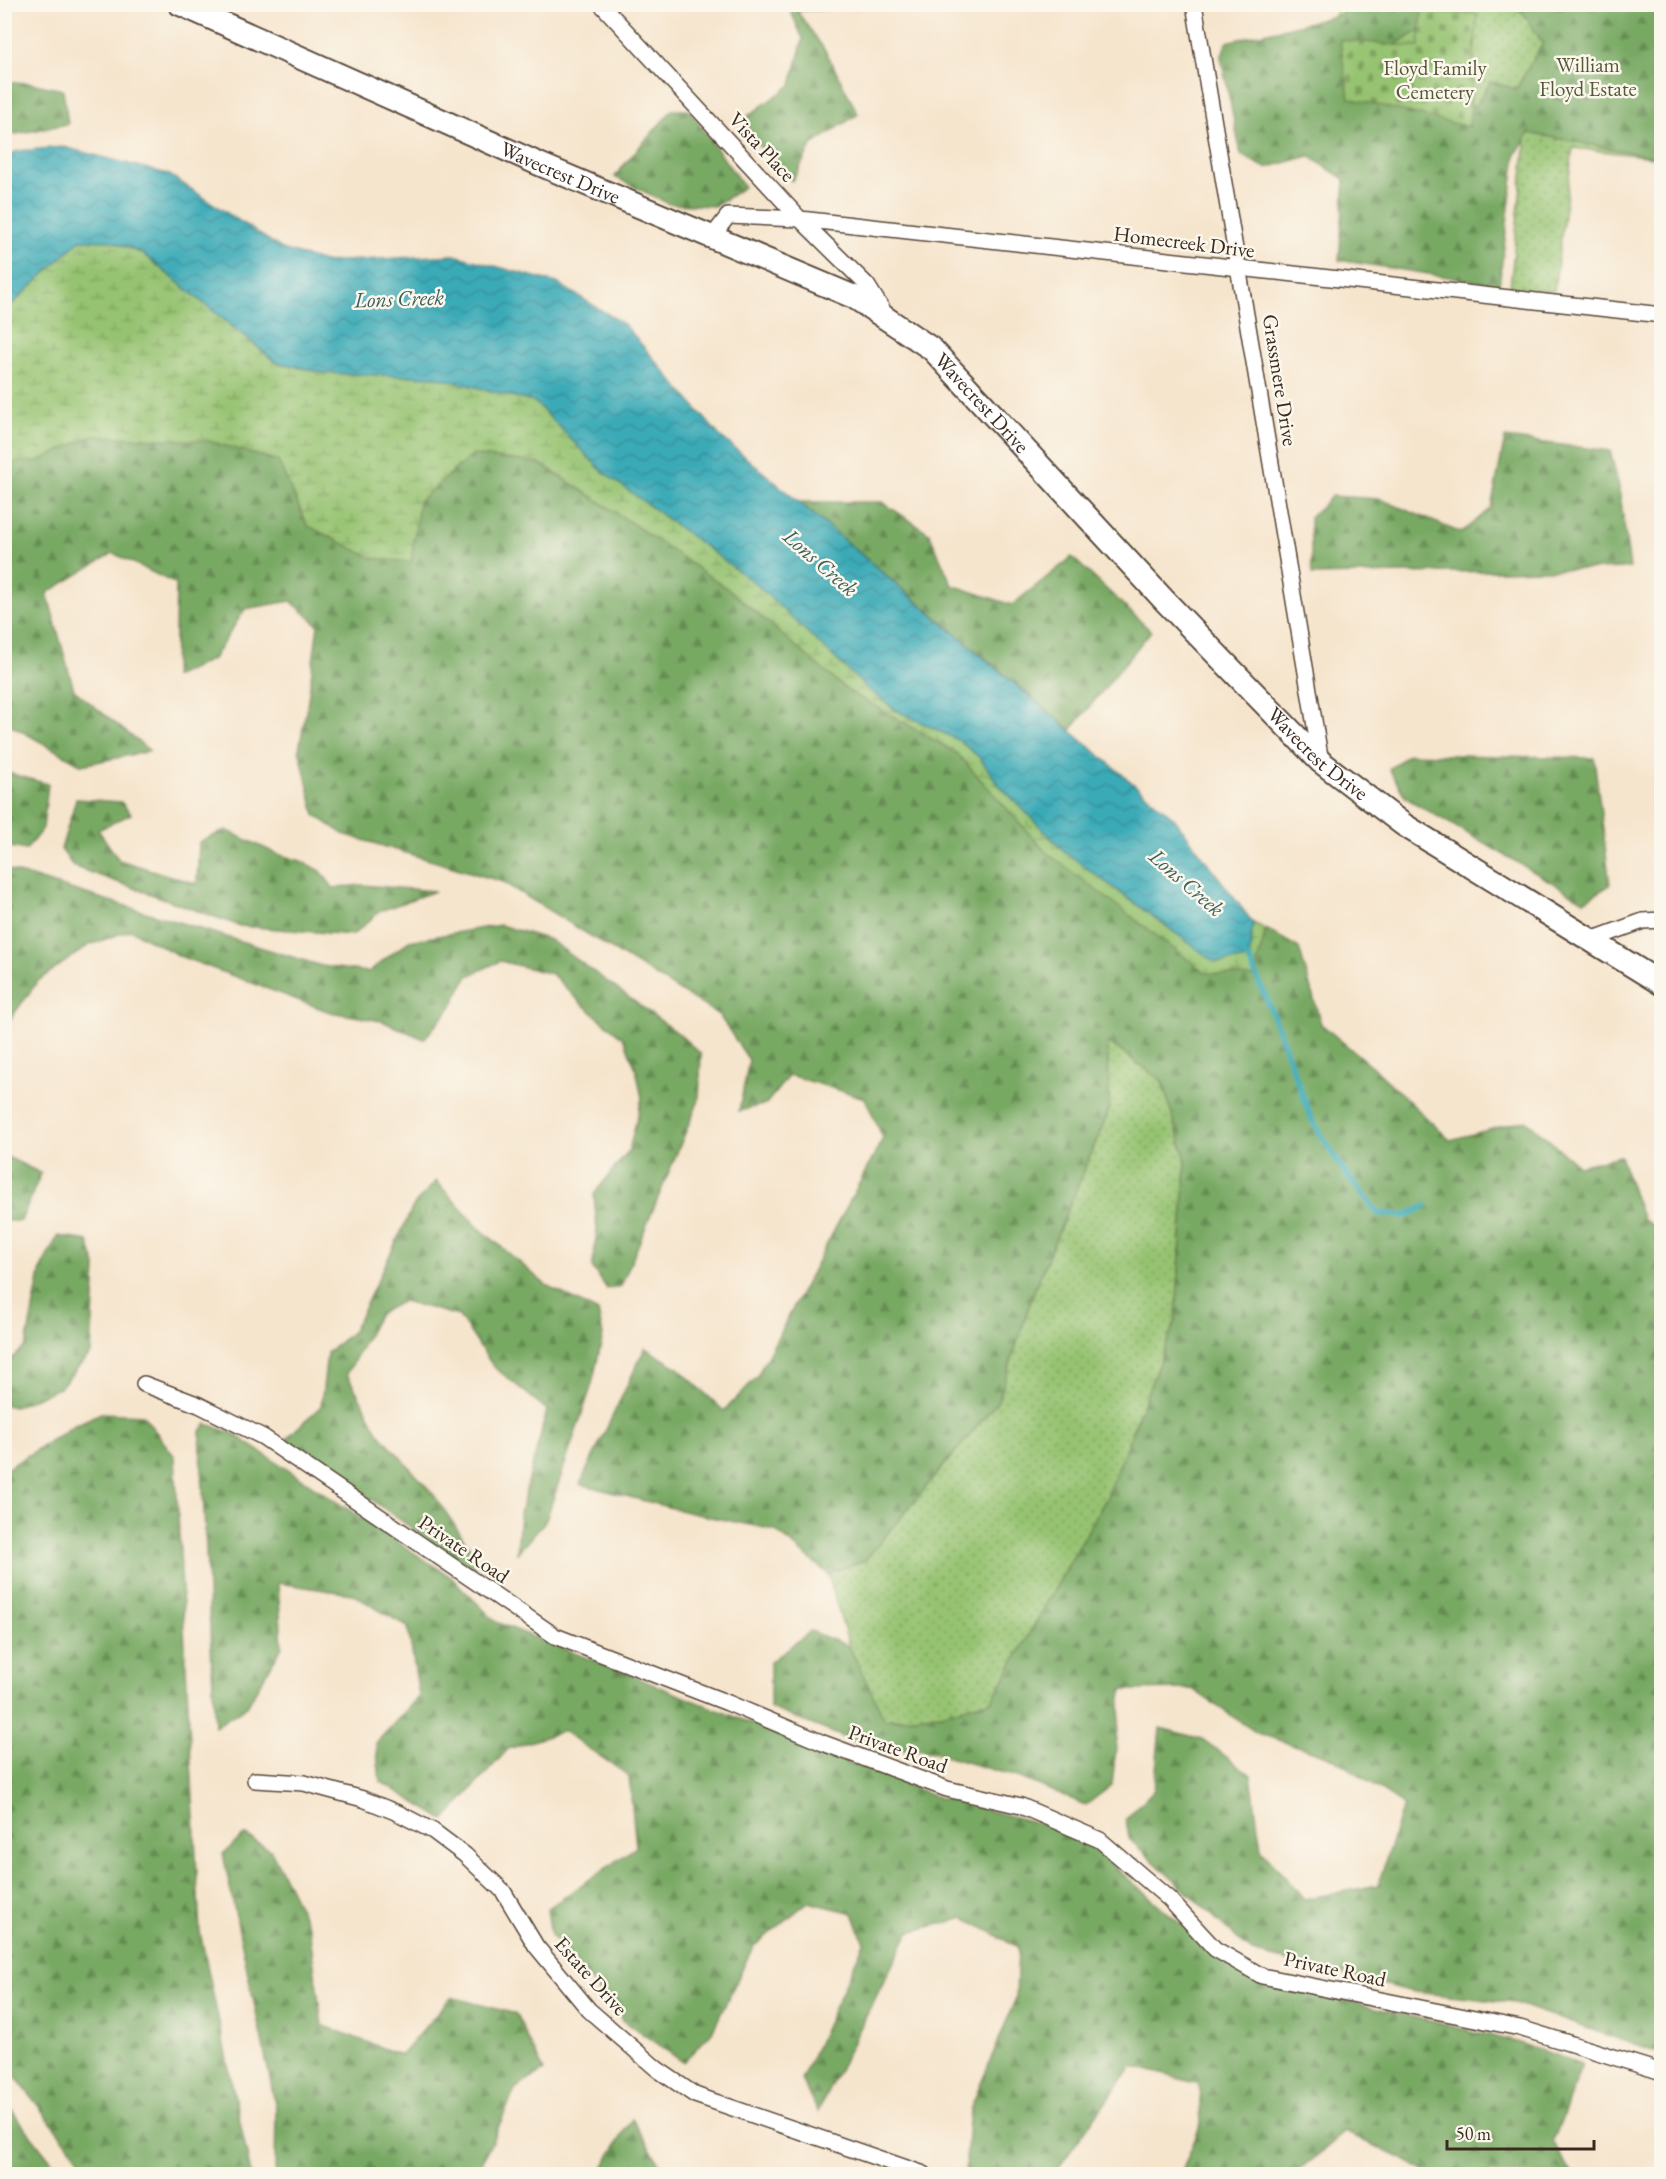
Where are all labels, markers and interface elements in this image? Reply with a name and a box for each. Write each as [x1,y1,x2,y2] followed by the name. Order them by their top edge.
[1539,51,1637,102] park label: William Floyd Estate
[1383,54,1487,105] park label: Floyd Family Cemetery
[723,106,802,187] street label: Vista Place
[496,135,624,210] street label: Wavecrest Drive
[1112,219,1256,264] street label: Homecreek Drive
[353,282,444,315] water label: Lons Creek
[1257,312,1304,448] street label: Grassmere Drive
[929,346,1035,459] street label: Wavecrest Drive
[776,521,864,603] water label: Lons Creek
[1262,701,1374,806] street label: Wavecrest Drive
[1142,841,1230,923] water label: Lons Creek
[414,1508,515,1589] street label: Private Road
[845,1718,952,1779] street label: Private Road
[549,1930,634,2021] street label: Estate Drive
[1281,1944,1389,1993] street label: Private Road
[1447,2113,1594,2151] scale bar
[1456,2122,1491,2145] text: 50 m

